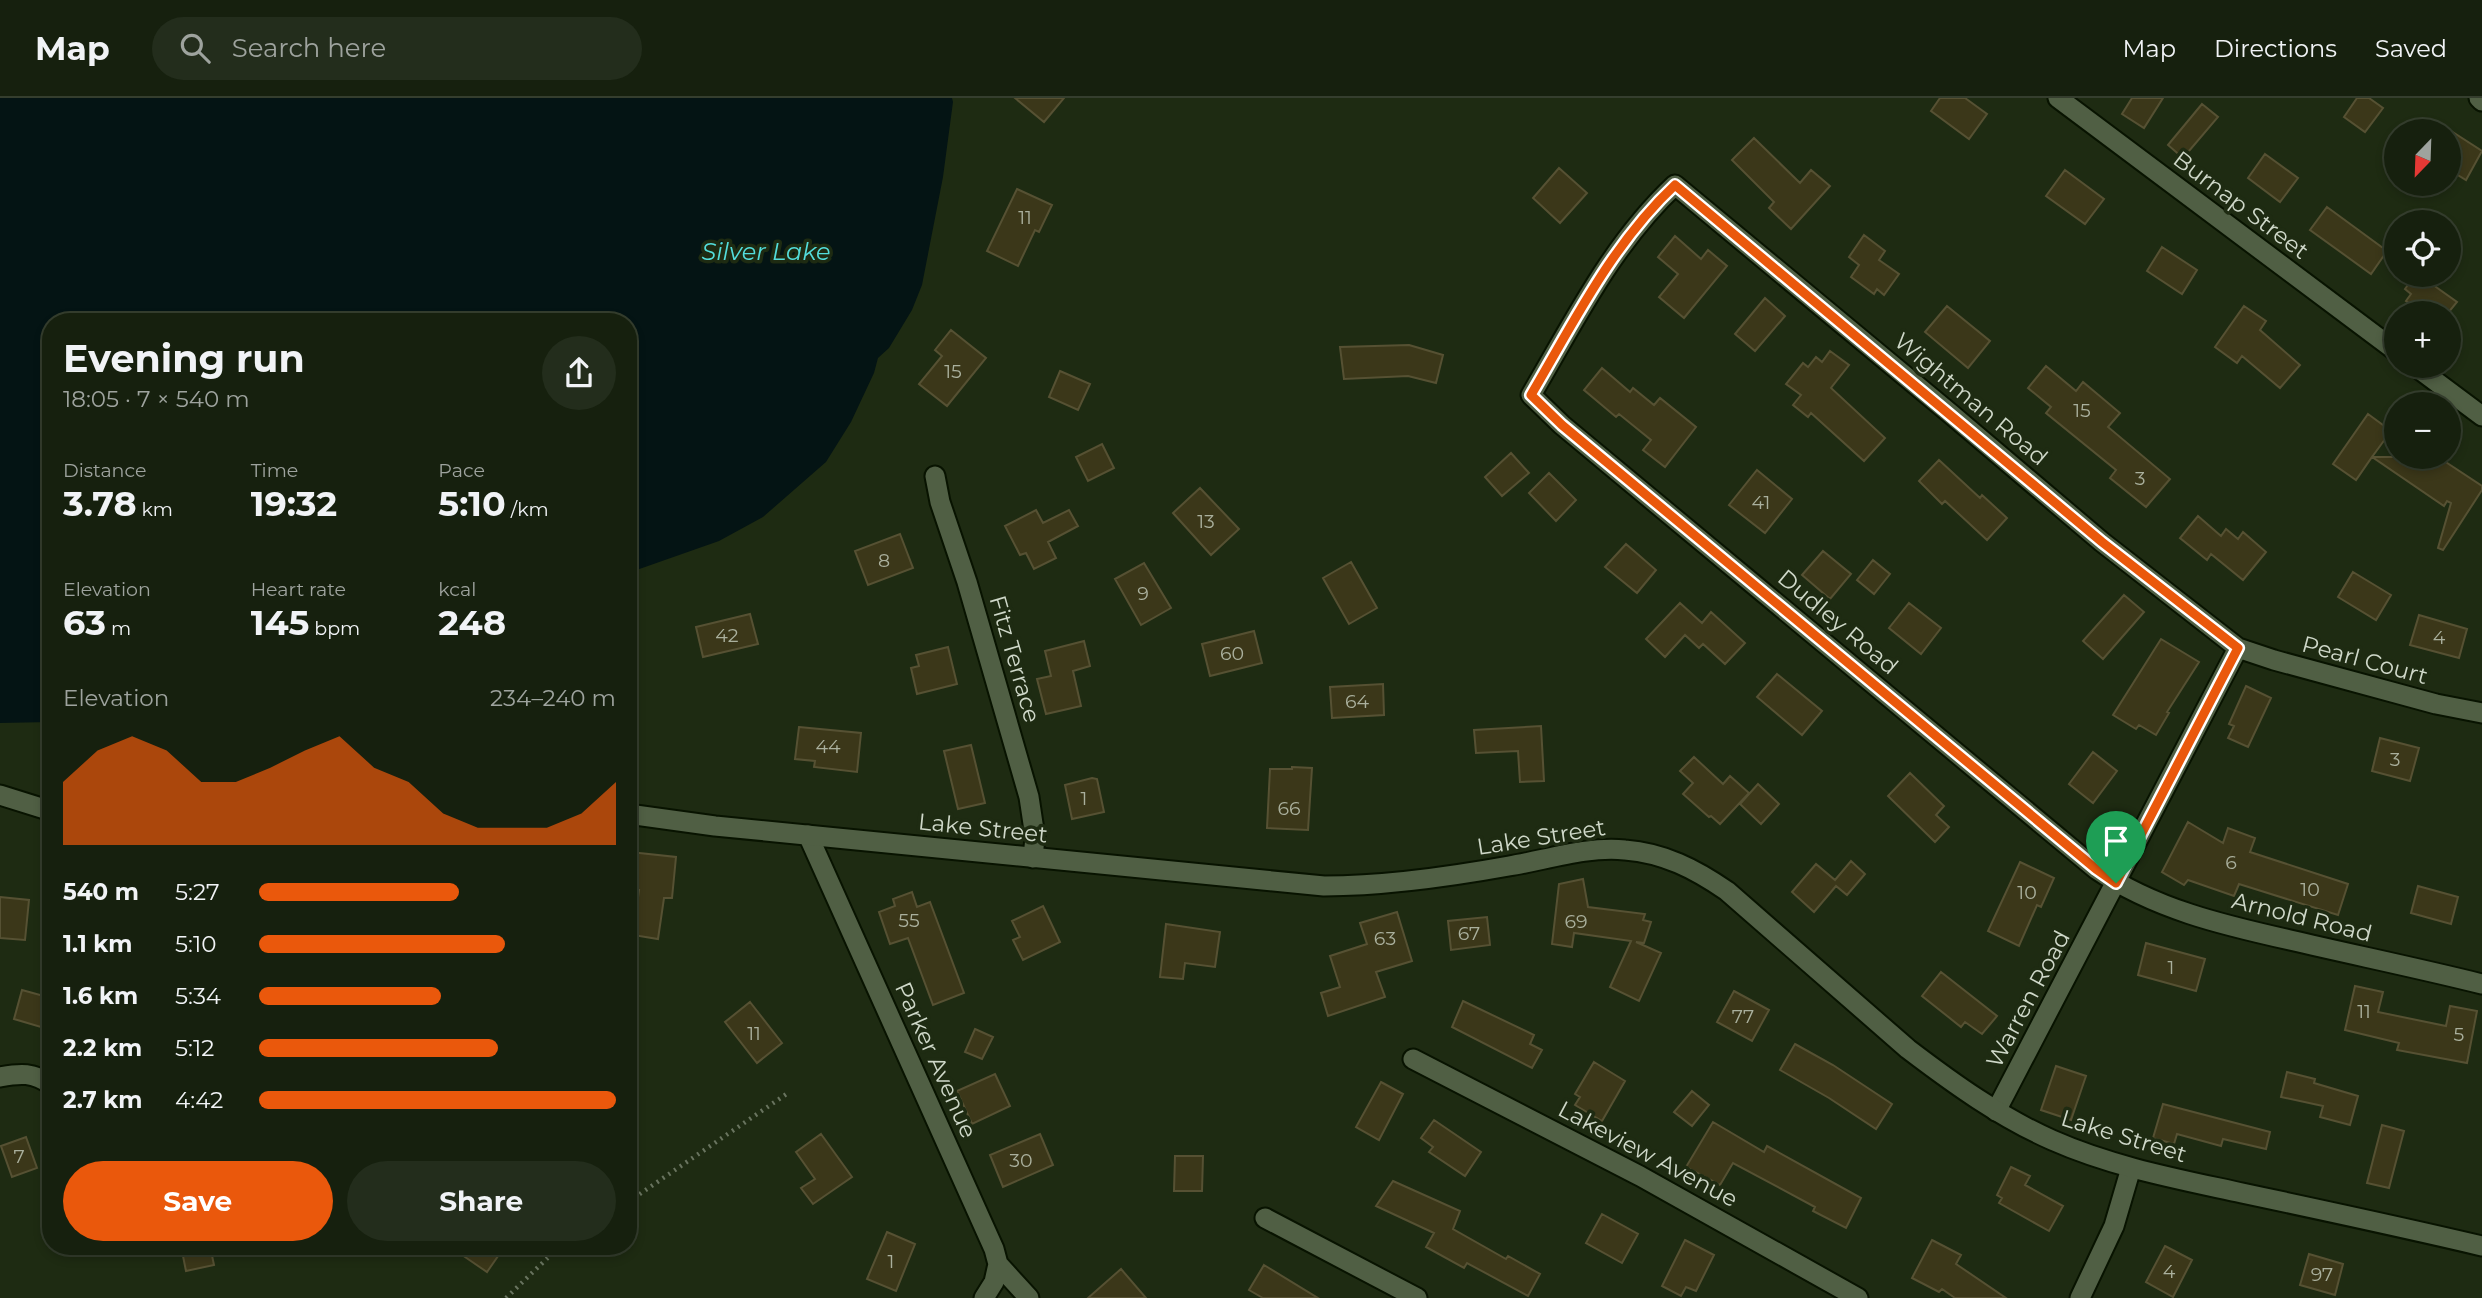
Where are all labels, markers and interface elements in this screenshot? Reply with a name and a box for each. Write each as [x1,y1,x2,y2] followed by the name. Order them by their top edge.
[152,17,642,80] search box
[35,28,110,68] text: Map
[176,29,214,67] icon: search
[232,32,386,64] text: Search here
[2123,34,2176,63] text: Map
[2214,34,2337,63] text: Directions
[2375,34,2447,63] text: Saved
[2384,119,2460,196] north arrow
[2384,119,2461,469] map controls
[2168,145,2314,265] street label: Burnap Street
[1018,206,1032,229] house number: 11
[2384,210,2461,287] button: locate
[701,237,831,266] water label: Silver Lake
[2384,301,2461,378] button: +
[1889,327,2053,471] street label: Wightman Road
[63,335,305,382] text: Evening run
[542,336,616,410] button: share
[944,360,962,383] house number: 15
[63,385,250,413] text: 18:05 · 7 × 540 m
[2384,392,2461,469] button: −
[2073,399,2091,422] house number: 15
[63,459,146,482] text: Distance
[251,459,298,482] text: Time
[438,459,485,482] text: Pace
[2135,467,2145,490] house number: 3
[63,482,137,525] text: 3.78
[251,482,337,525] text: 19:32
[438,482,506,525] text: 5:10
[1752,491,1770,514] house number: 41
[137,498,173,521] text: km
[506,498,549,521] text: /km
[1197,510,1215,533] house number: 13
[878,549,890,572] house number: 8
[1772,564,1904,680] street label: Dudley Road
[63,578,151,601] text: Elevation
[251,578,346,601] text: Heart rate
[438,578,476,601] text: kcal
[1137,582,1149,605] house number: 9
[983,592,1047,726] street label: Fitz Terrace
[63,601,106,644] text: 63
[251,601,309,644] text: 145
[438,601,506,644] text: 248
[106,617,131,640] text: m
[309,617,360,640] text: bpm
[715,624,739,647] house number: 42
[2433,626,2446,649] house number: 4
[2299,630,2431,690] street label: Pearl Court
[1220,642,1244,665] house number: 60
[63,684,169,712] text: Elevation
[490,684,616,712] text: 234–240 m
[1345,690,1370,713] house number: 64
[815,735,841,758] house number: 44
[2390,748,2400,771] house number: 3
[1081,787,1087,810] house number: 1
[1277,797,1301,820] house number: 66
[917,807,1049,849] street label: Lake Street
[2086,811,2146,883] pin
[1475,813,1607,861] street label: Lake Street
[2097,822,2135,860] icon: arrive
[2225,851,2237,874] house number: 6
[63,878,139,906] text: 540 m
[175,878,219,906] text: 5:27
[2300,878,2320,901] house number: 10
[2017,881,2037,904] house number: 10
[2229,886,2375,948] street label: Arnold Road
[898,909,920,932] house number: 55
[1564,910,1588,933] house number: 69
[1458,922,1480,945] house number: 67
[1980,926,2076,1072] street label: Warren Road
[1374,927,1396,950] house number: 63
[63,930,132,958] text: 1.1 km
[175,930,216,958] text: 5:10
[2168,956,2174,979] house number: 1
[889,978,983,1142] street label: Parker Avenue
[63,982,138,1010] text: 1.6 km
[175,982,221,1010] text: 5:34
[2357,1000,2371,1023] house number: 11
[1732,1005,1754,1028] house number: 77
[747,1022,761,1045] house number: 11
[2454,1023,2465,1046] house number: 5
[63,1034,142,1062] text: 2.2 km
[175,1034,214,1062] text: 5:12
[63,1086,142,1114] text: 2.7 km
[175,1086,223,1114] text: 4:42
[1553,1095,1743,1213] street label: Lakeview Avenue
[2058,1104,2190,1168] street label: Lake Street
[13,1145,25,1168] house number: 7
[1009,1149,1033,1172] house number: 30
[63,1161,333,1241] button: Save
[347,1161,616,1241] button: Share
[888,1250,894,1273] house number: 1
[2163,1260,2176,1283] house number: 4
[2311,1263,2333,1286] house number: 97

